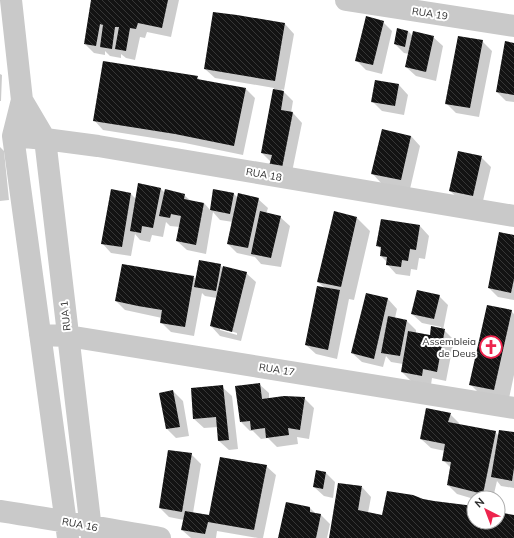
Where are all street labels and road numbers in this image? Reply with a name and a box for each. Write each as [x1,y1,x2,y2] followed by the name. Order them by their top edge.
[411,4,449,23] street label: RUA 19
[245,165,283,184] street label: RUA 18
[57,300,74,332] street label: RUA 1
[258,360,296,379] street label: RUA 17
[61,515,99,534] street label: RUA 16

